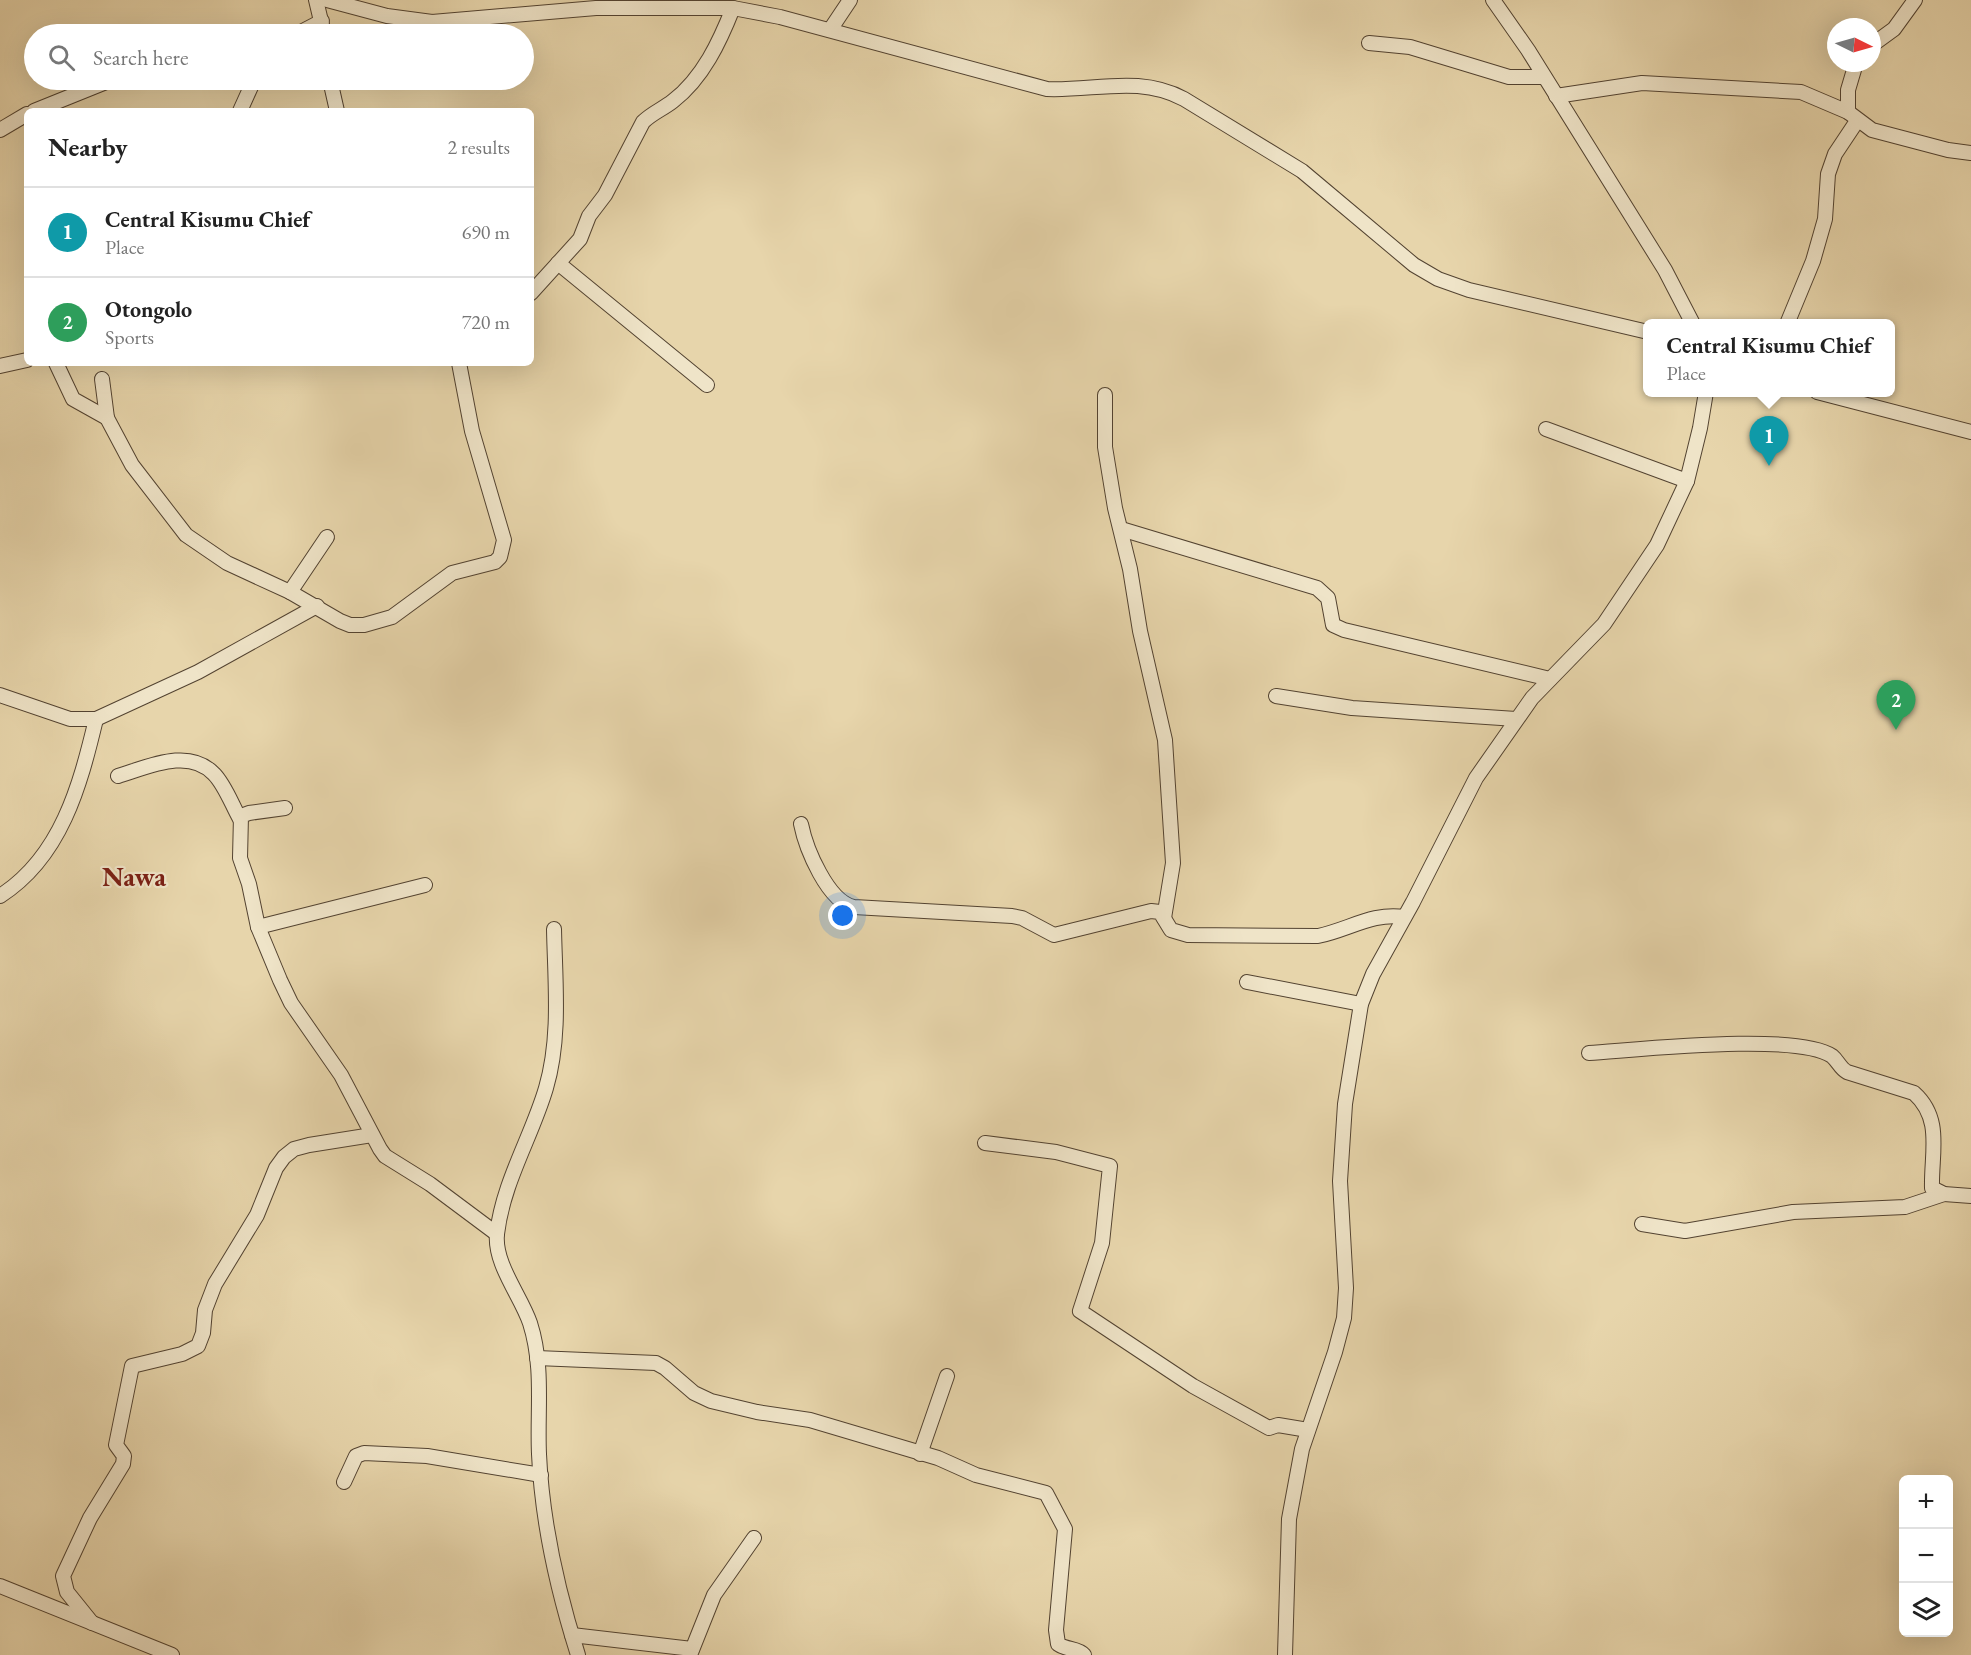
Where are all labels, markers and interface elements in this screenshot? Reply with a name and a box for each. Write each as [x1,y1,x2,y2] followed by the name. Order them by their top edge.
[1827,18,1881,72] north arrow
[24,24,534,90] search box
[45,41,78,74] icon: search
[93,43,188,72] text: Search here
[48,130,128,164] text: Nearby
[447,134,510,160] text: 2 results
[105,205,310,234] text: Central Kisumu Chief
[62,219,73,245] text: 1
[462,219,510,245] text: 690 m
[105,234,144,260] text: Place
[105,295,192,324] text: Otongolo
[62,309,73,335] text: 2
[462,309,510,335] text: 720 m
[1643,319,1895,397] popup
[105,324,154,350] text: Sports
[1666,331,1872,360] text: Central Kisumu Chief
[1666,360,1706,386] text: Place
[1750,416,1788,466] pin: 1
[1876,680,1916,730] pin: 2
[102,859,166,894] district label: Nawa
[828,901,857,930] your location
[1899,1475,1953,1637] map controls
[1899,1475,1953,1529] button: +
[1899,1529,1953,1583] button: −
[1899,1583,1953,1637] button: layers

